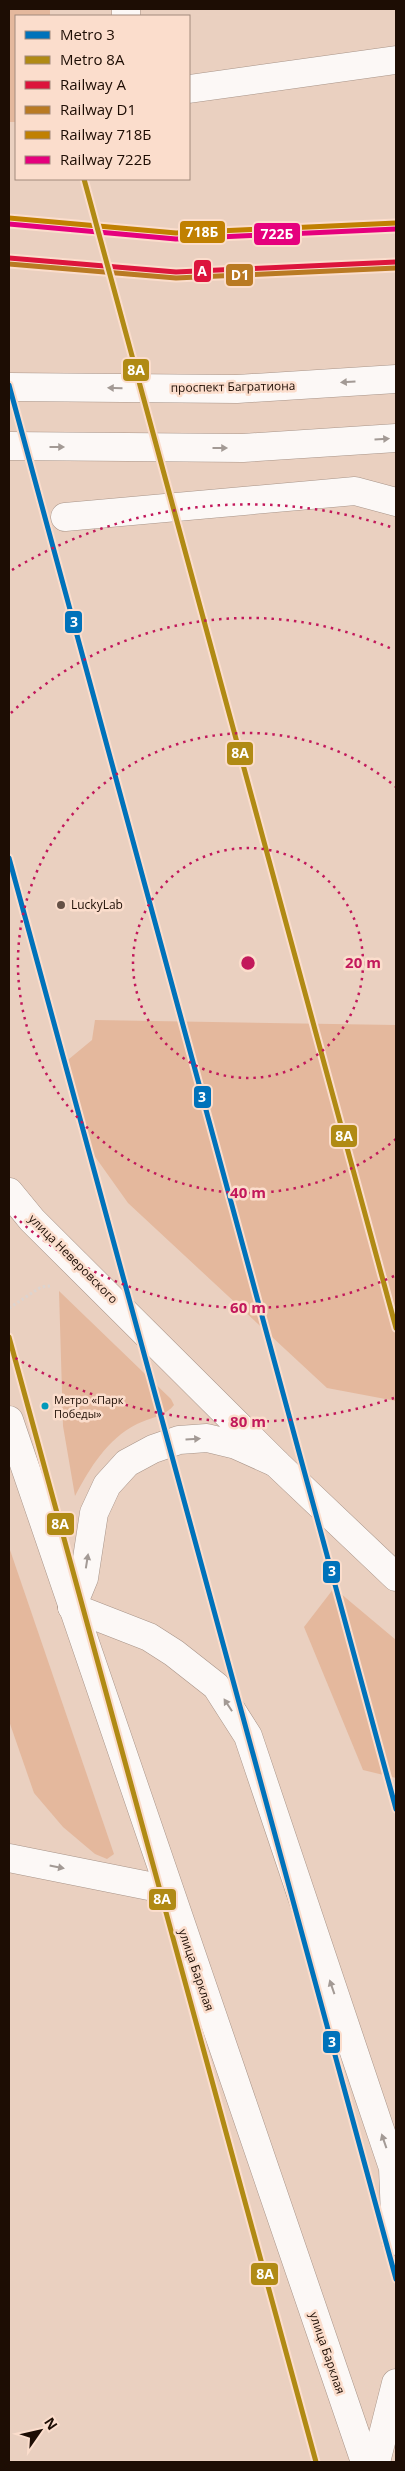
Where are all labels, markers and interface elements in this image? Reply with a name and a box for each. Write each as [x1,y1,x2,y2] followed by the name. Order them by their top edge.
[15,15,190,180] legend
[60,24,115,44] text: Metro 3
[60,49,125,69] text: Metro 8А
[60,74,127,94] text: Railway A
[60,99,136,119] text: Railway D1
[60,124,151,144] text: Railway 718Б
[60,149,151,169] text: Railway 722Б
[179,220,226,244] line badge: 718Б
[186,222,219,241] text: 718Б
[253,222,301,246] line badge: 722Б
[261,224,294,243] text: 722Б
[193,259,212,283] line badge: A
[197,261,207,280] text: A
[225,263,254,287] line badge: D1
[231,265,249,284] text: D1
[122,358,150,382] line badge: 8А
[127,360,145,379] text: 8А
[170,377,296,396] street label: проспект Багратиона
[339,379,355,387] one-way arrow
[107,384,123,392] one-way arrow
[374,434,390,442] one-way arrow
[50,443,66,451] one-way arrow
[212,444,228,452] one-way arrow
[64,610,83,634] line badge: 3
[70,612,78,631] text: 3
[226,741,254,766] line badge: 8А
[231,743,249,762] text: 8А
[71,896,123,913] place label: LuckyLab
[55,899,67,911] marker: LuckyLab
[345,952,381,972] text: 20 m
[239,954,257,972] centre of rings
[193,1085,212,1109] line badge: 3
[198,1087,206,1106] text: 3
[330,1124,358,1148] line badge: 8А
[335,1126,353,1145] text: 8А
[230,1182,266,1202] text: 40 m
[25,1210,122,1307] street label: улица Неверовского
[230,1297,266,1317] text: 60 m
[54,1392,124,1421] place label: Метро «Парк Победы»
[40,1401,50,1411] marker: Метро «Парк Победы»
[230,1411,266,1431] text: 80 m
[185,1435,201,1443] one-way arrow
[46,1512,75,1536] line badge: 8А
[51,1514,69,1533] text: 8А
[83,1552,91,1568] one-way arrow
[322,1560,341,1584] line badge: 3
[328,1561,336,1580] text: 3
[223,1698,233,1711] one-way arrow
[49,1864,65,1872] one-way arrow
[148,1888,177,1911] line badge: 8А
[153,1889,171,1908] text: 8А
[175,1927,218,2013] street label: улица Барклая
[328,1980,336,1995] one-way arrow
[322,2030,341,2054] line badge: 3
[328,2032,336,2051] text: 3
[380,2134,387,2149] one-way arrow
[250,2262,279,2286] line badge: 8А
[256,2264,274,2283] text: 8А
[306,2310,349,2396] street label: улица Барклая
[15,2406,65,2456] north arrow
[40,2413,62,2433] text: N

